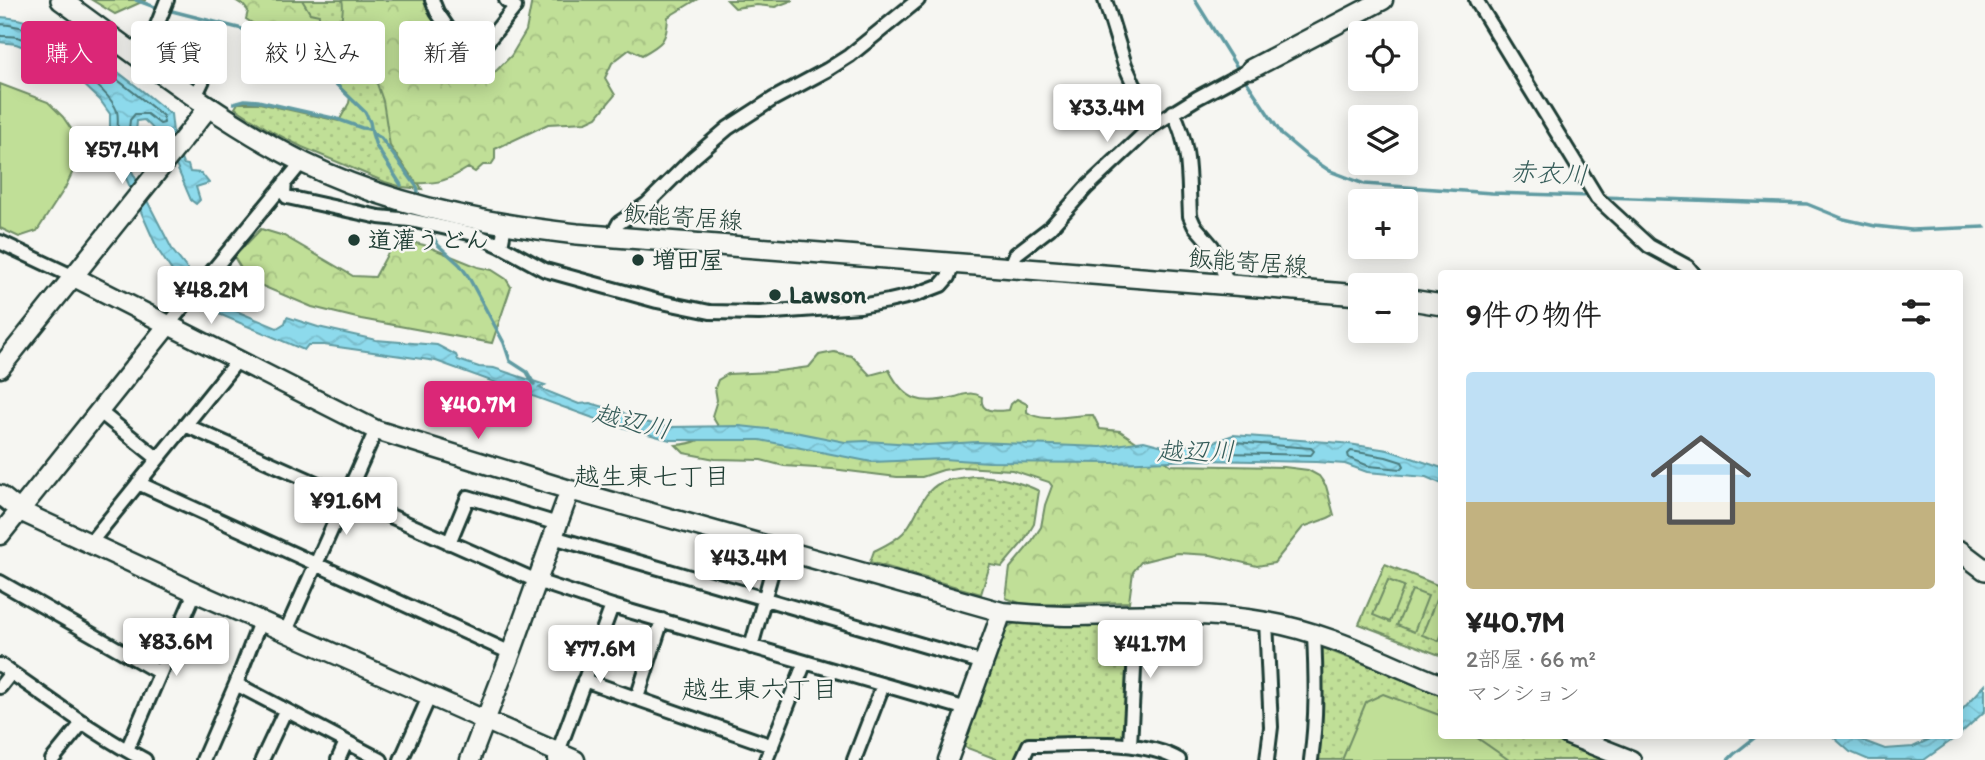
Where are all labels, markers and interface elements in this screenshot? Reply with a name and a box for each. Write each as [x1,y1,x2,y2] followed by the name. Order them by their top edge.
[21,21,117,84] chip: 購入
[131,21,227,84] chip: 賃貸
[241,21,385,84] chip: 絞り込み
[399,21,495,84] chip: 新着
[1348,21,1418,343] map controls
[1348,21,1418,91] button: locate
[1050,85,1164,144] pin: ¥33.4M
[1069,93,1145,121] text: ¥33.4M
[1348,105,1418,175] button: layers
[65,127,179,186] pin: ¥57.4M
[85,135,159,163] text: ¥57.4M
[1509,155,1589,191] water label: 赤衣川
[1348,189,1418,259] button: +
[622,198,744,235] street label: 飯能寄居線
[368,225,489,254] place label: 道灌うどん
[346,232,362,248] marker: 道灌うどん
[1187,243,1309,280] street label: 飯能寄居線
[652,245,724,274] place label: 増田屋
[630,252,646,268] marker: 増田屋
[154,266,268,326] pin: ¥48.2M
[1348,273,1418,343] button: −
[173,275,249,303] text: ¥48.2M
[789,280,867,309] place label: Lawson
[767,287,783,303] marker: Lawson
[1897,293,1935,331] icon: filters
[1466,296,1602,333] text: 9件の物件
[421,382,535,441] pin: ¥40.7M
[440,390,516,418] text: ¥40.7M
[589,396,674,445] water label: 越辺川
[1638,417,1764,543] icon: home
[1156,435,1235,467] water label: 越辺川
[574,460,730,492] district label: 越生東七丁目
[289,477,403,537] pin: ¥91.6M
[310,486,382,514] text: ¥91.6M
[692,534,806,594] pin: ¥43.4M
[711,543,787,571] text: ¥43.4M
[1466,603,1565,640] text: ¥40.7M
[119,618,233,678] pin: ¥83.6M
[1093,620,1207,680] pin: ¥41.7M
[543,626,657,685] pin: ¥77.6M
[139,627,213,655] text: ¥83.6M
[1114,629,1186,657] text: ¥41.7M
[564,634,636,662] text: ¥77.6M
[1466,645,1596,673] text: 2部屋 · 66 m²
[682,673,838,705] district label: 越生東六丁目
[1466,679,1580,707] text: マンション

